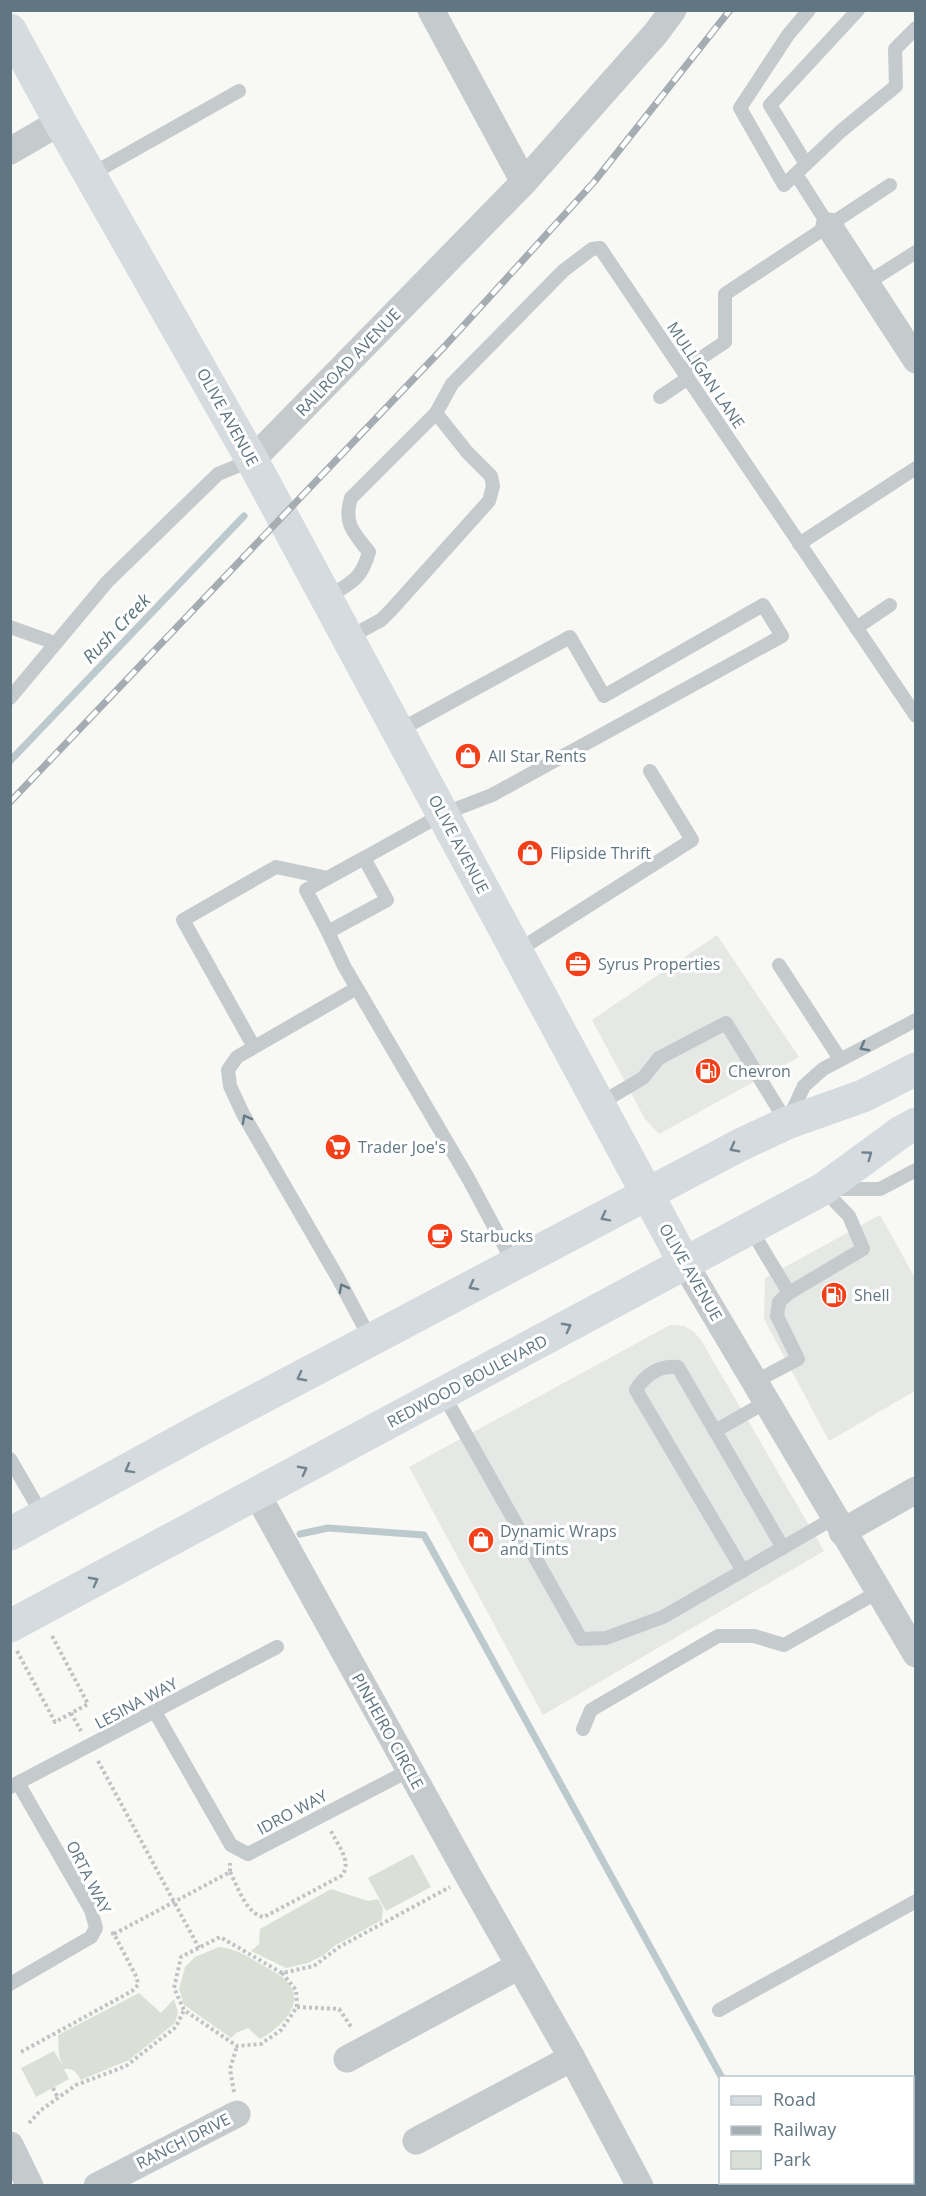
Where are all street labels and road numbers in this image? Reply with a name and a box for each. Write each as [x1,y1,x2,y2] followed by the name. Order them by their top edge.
[291,303,405,421] street label: RAILROAD AVENUE
[662,317,750,433] street label: MULLIGAN LANE
[192,364,264,470] street label: OLIVE AVENUE
[424,791,494,897] street label: OLIVE AVENUE
[654,1219,728,1325] street label: OLIVE AVENUE
[383,1329,551,1433] street label: REDWOOD BOULEVARD
[347,1669,429,1793] street label: PINHEIRO CIRCLE
[91,1672,181,1734] street label: LESINA WAY
[253,1784,331,1840] street label: IDRO WAY
[61,1837,117,1917] street label: ORTA WAY
[132,2108,234,2174] street label: RANCH DRIVE

